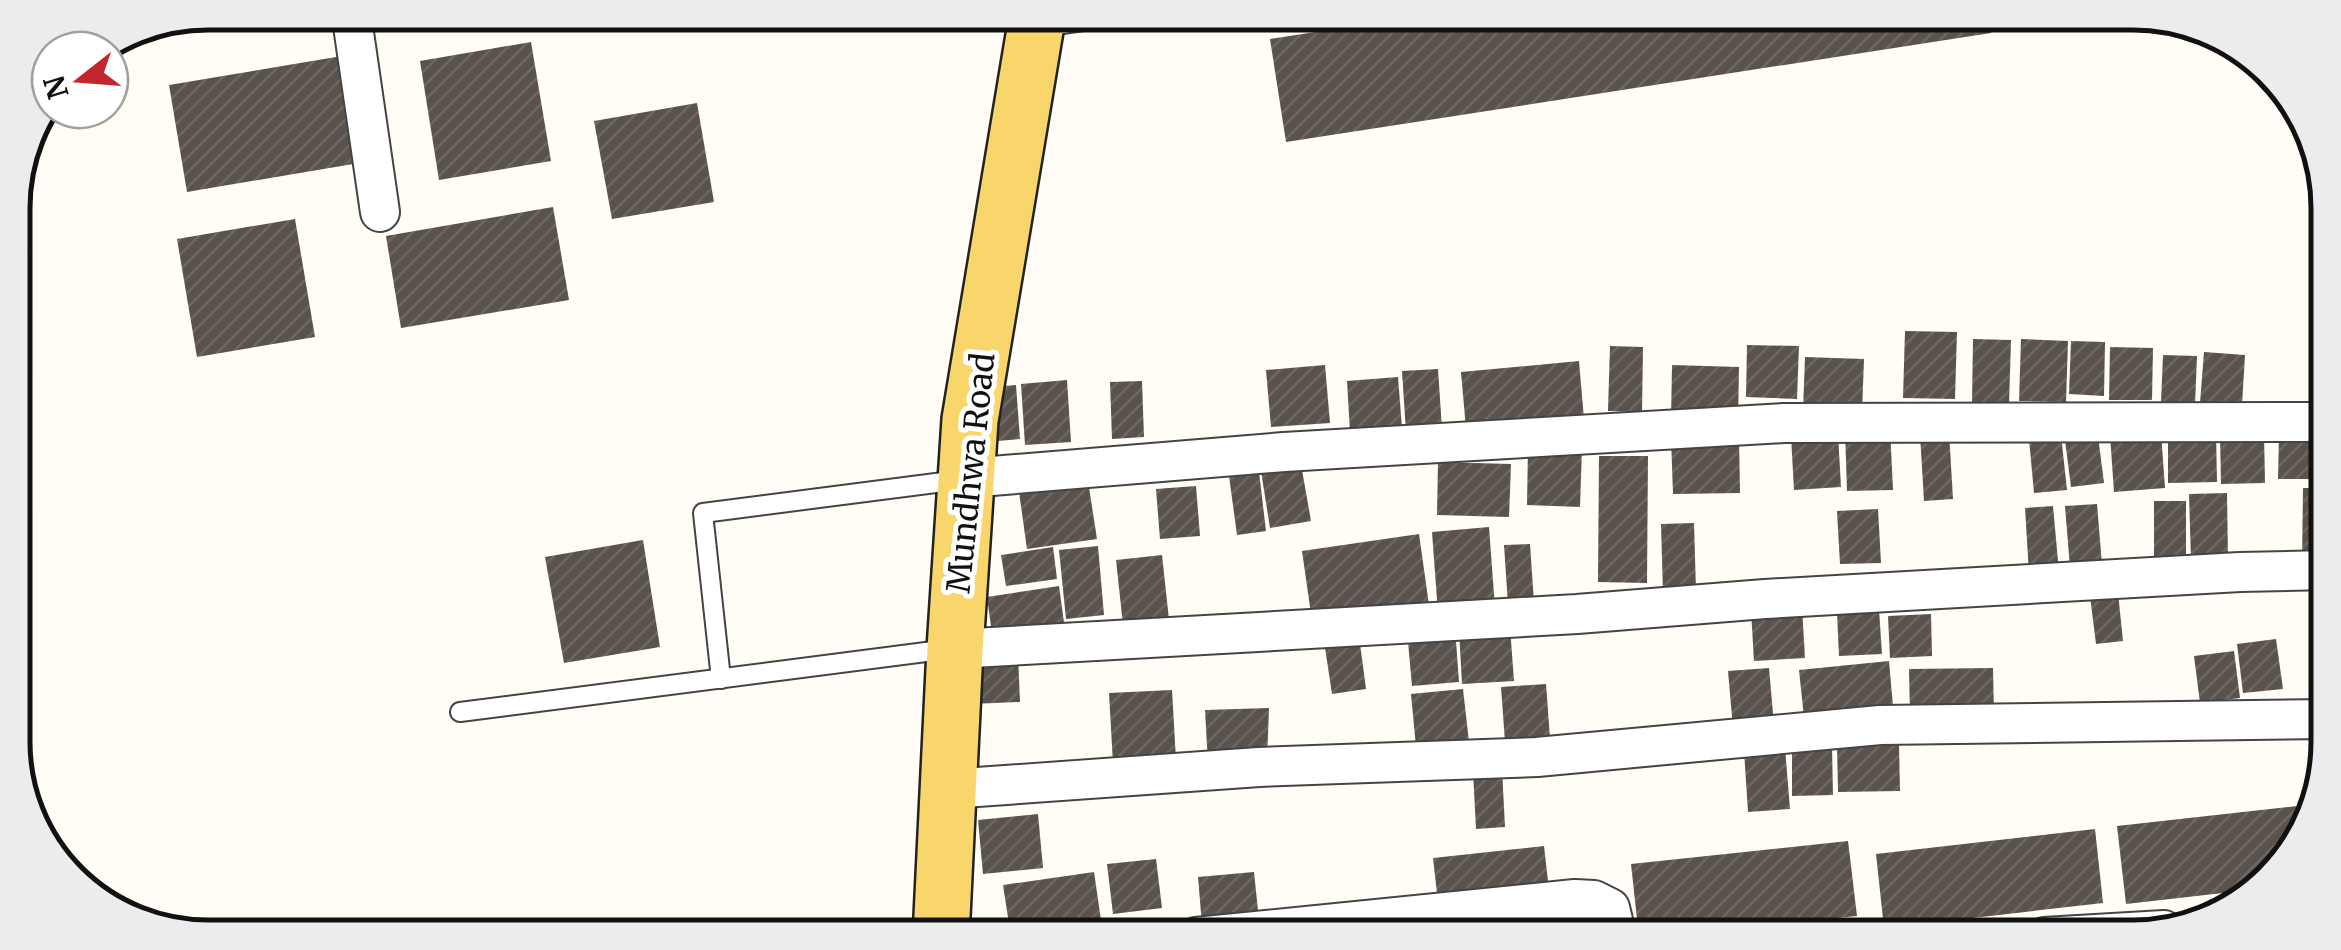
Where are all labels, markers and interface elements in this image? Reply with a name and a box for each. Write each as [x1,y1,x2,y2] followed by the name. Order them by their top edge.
[30,30,130,130] north arrow
[36,71,77,103] text: N
[938,351,1004,595] street label: Mundhwa Road

